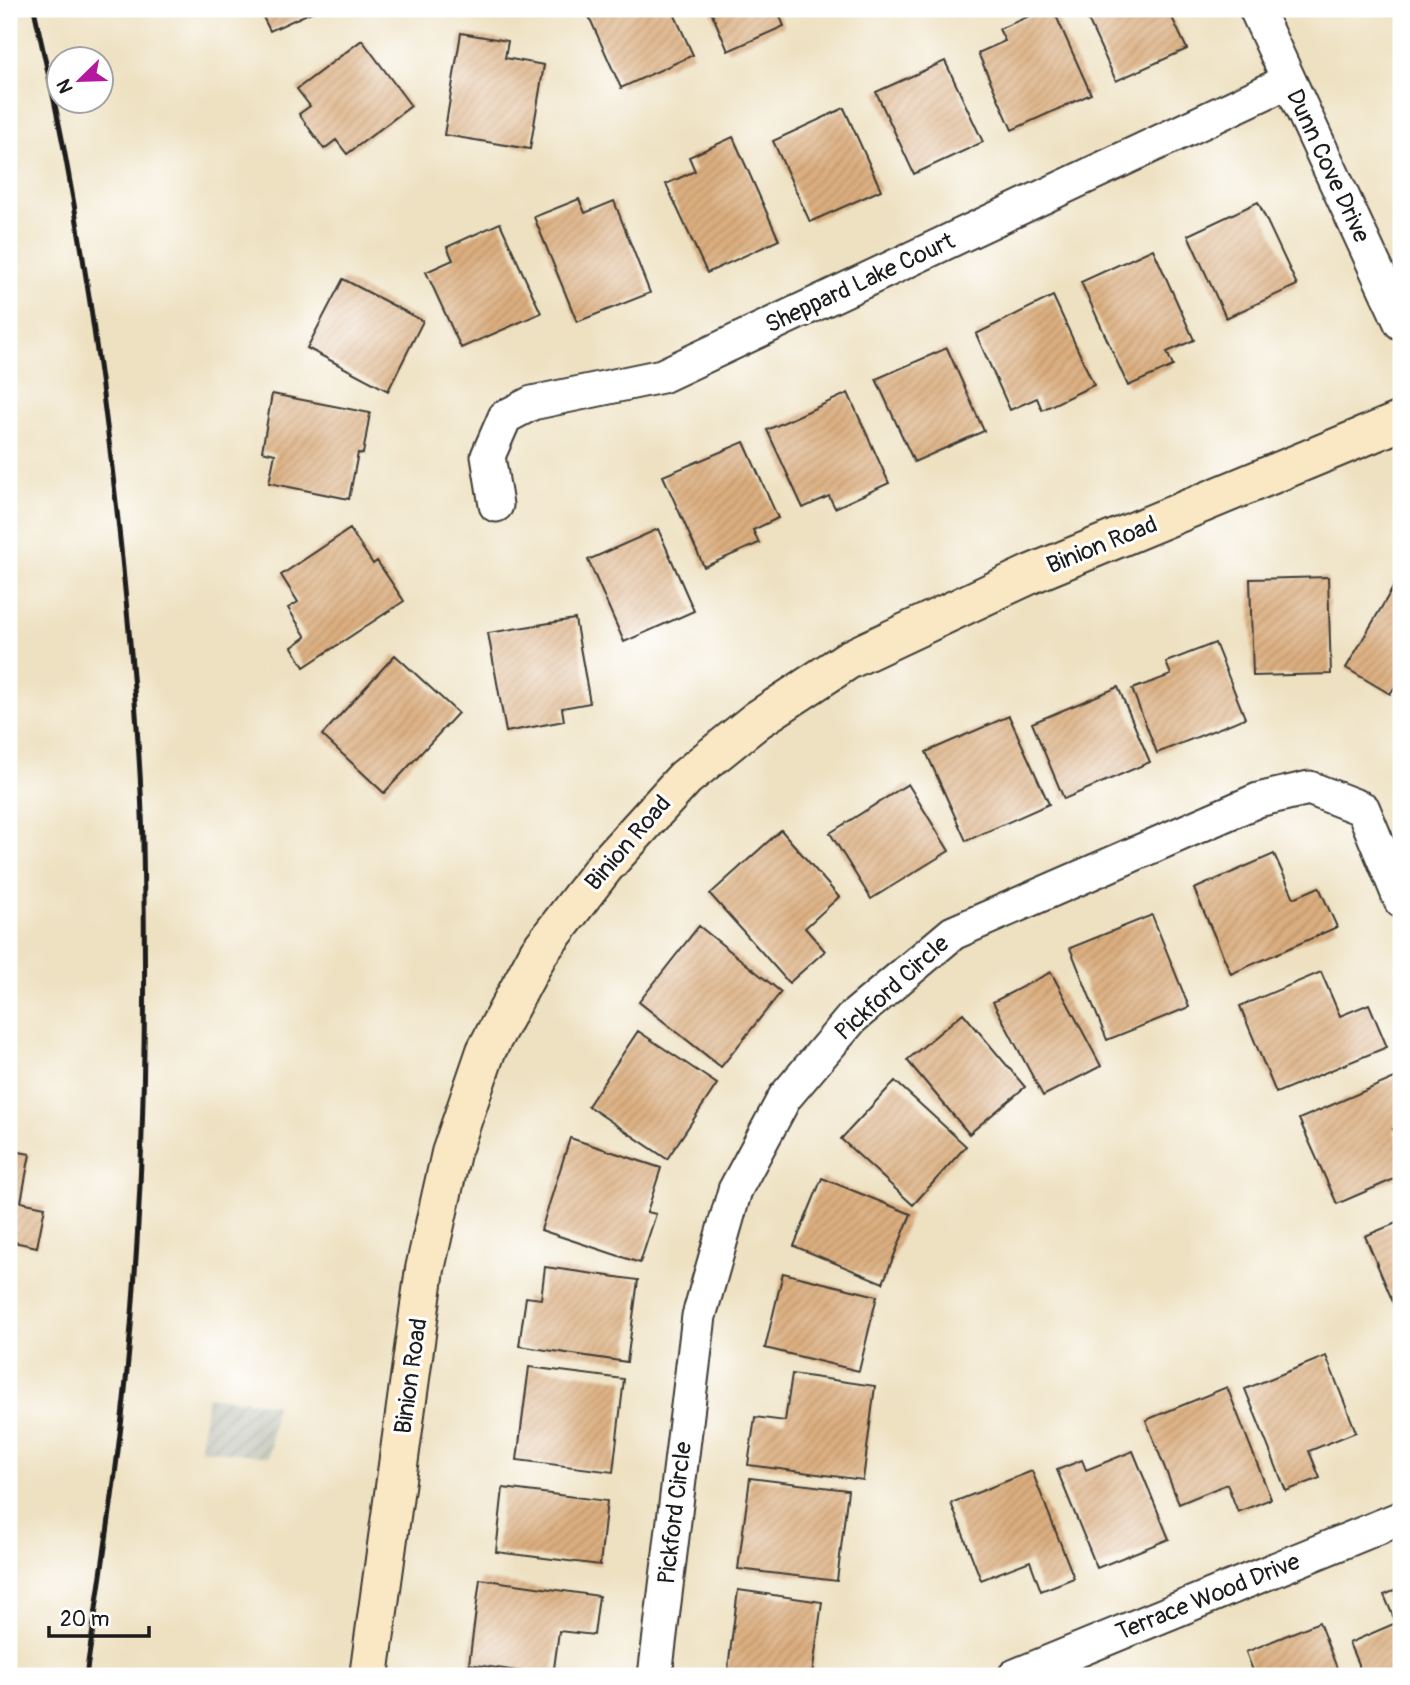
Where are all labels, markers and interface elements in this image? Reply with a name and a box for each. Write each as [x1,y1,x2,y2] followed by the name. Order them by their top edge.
[46,46,116,116] north arrow
[52,76,79,97] text: N
[1280,85,1376,247] street label: Dunn Cove Drive
[761,226,960,340] street label: Sheppard Lake Court
[1043,510,1161,580] street label: Binion Road
[579,789,677,897] street label: Binion Road
[829,929,955,1047] street label: Pickford Circle
[389,1316,433,1436] street label: Binion Road
[652,1440,698,1586] street label: Pickford Circle
[1112,1547,1304,1647] street label: Terrace Wood Drive
[49,1594,149,1638] scale bar
[60,1606,109,1633] text: 20 m

